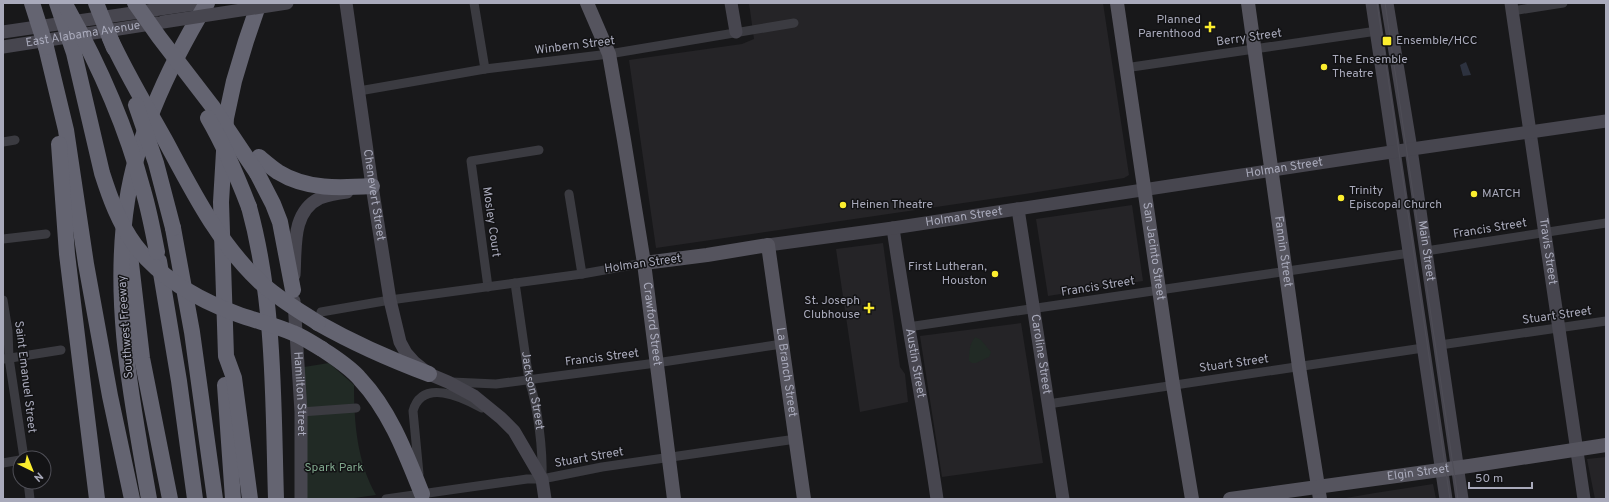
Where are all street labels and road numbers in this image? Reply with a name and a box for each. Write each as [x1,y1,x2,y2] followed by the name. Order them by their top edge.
[25,18,142,51] street label: East Alabama Avenue
[1215,25,1283,51] street label: Berry Street
[534,33,616,59] street label: Winbern Street
[359,148,389,242] street label: Chenevert Street
[1245,155,1324,182] street label: Holman Street
[478,186,504,258] street label: Mosley Court
[1138,201,1169,301] street label: San Jacinto Street
[924,203,1004,231] street label: Holman Street
[1270,215,1296,288] street label: Fannin Street
[1452,215,1528,243] street label: Francis Street
[1535,217,1560,286] street label: Travis Street
[1414,219,1438,282] street label: Main Street
[603,251,683,277] street label: Holman Street
[1060,273,1136,301] street label: Francis Street
[114,275,138,379] street label: Southwest Freeway
[639,281,665,367] street label: Crawford Street
[1521,303,1593,329] street label: Stuart Street
[1026,313,1055,395] street label: Caroline Street
[10,320,40,434] street label: Saint Emanuel Street
[772,327,800,418] street label: La Branch Street
[901,327,929,399] street label: Austin Street
[564,346,640,370] street label: Francis Street
[517,350,547,431] street label: Jackson Street
[289,351,309,436] street label: Hamilton Street
[1198,351,1270,377] street label: Stuart Street
[553,444,625,472] street label: Stuart Street
[1386,461,1450,485] street label: Elgin Street

